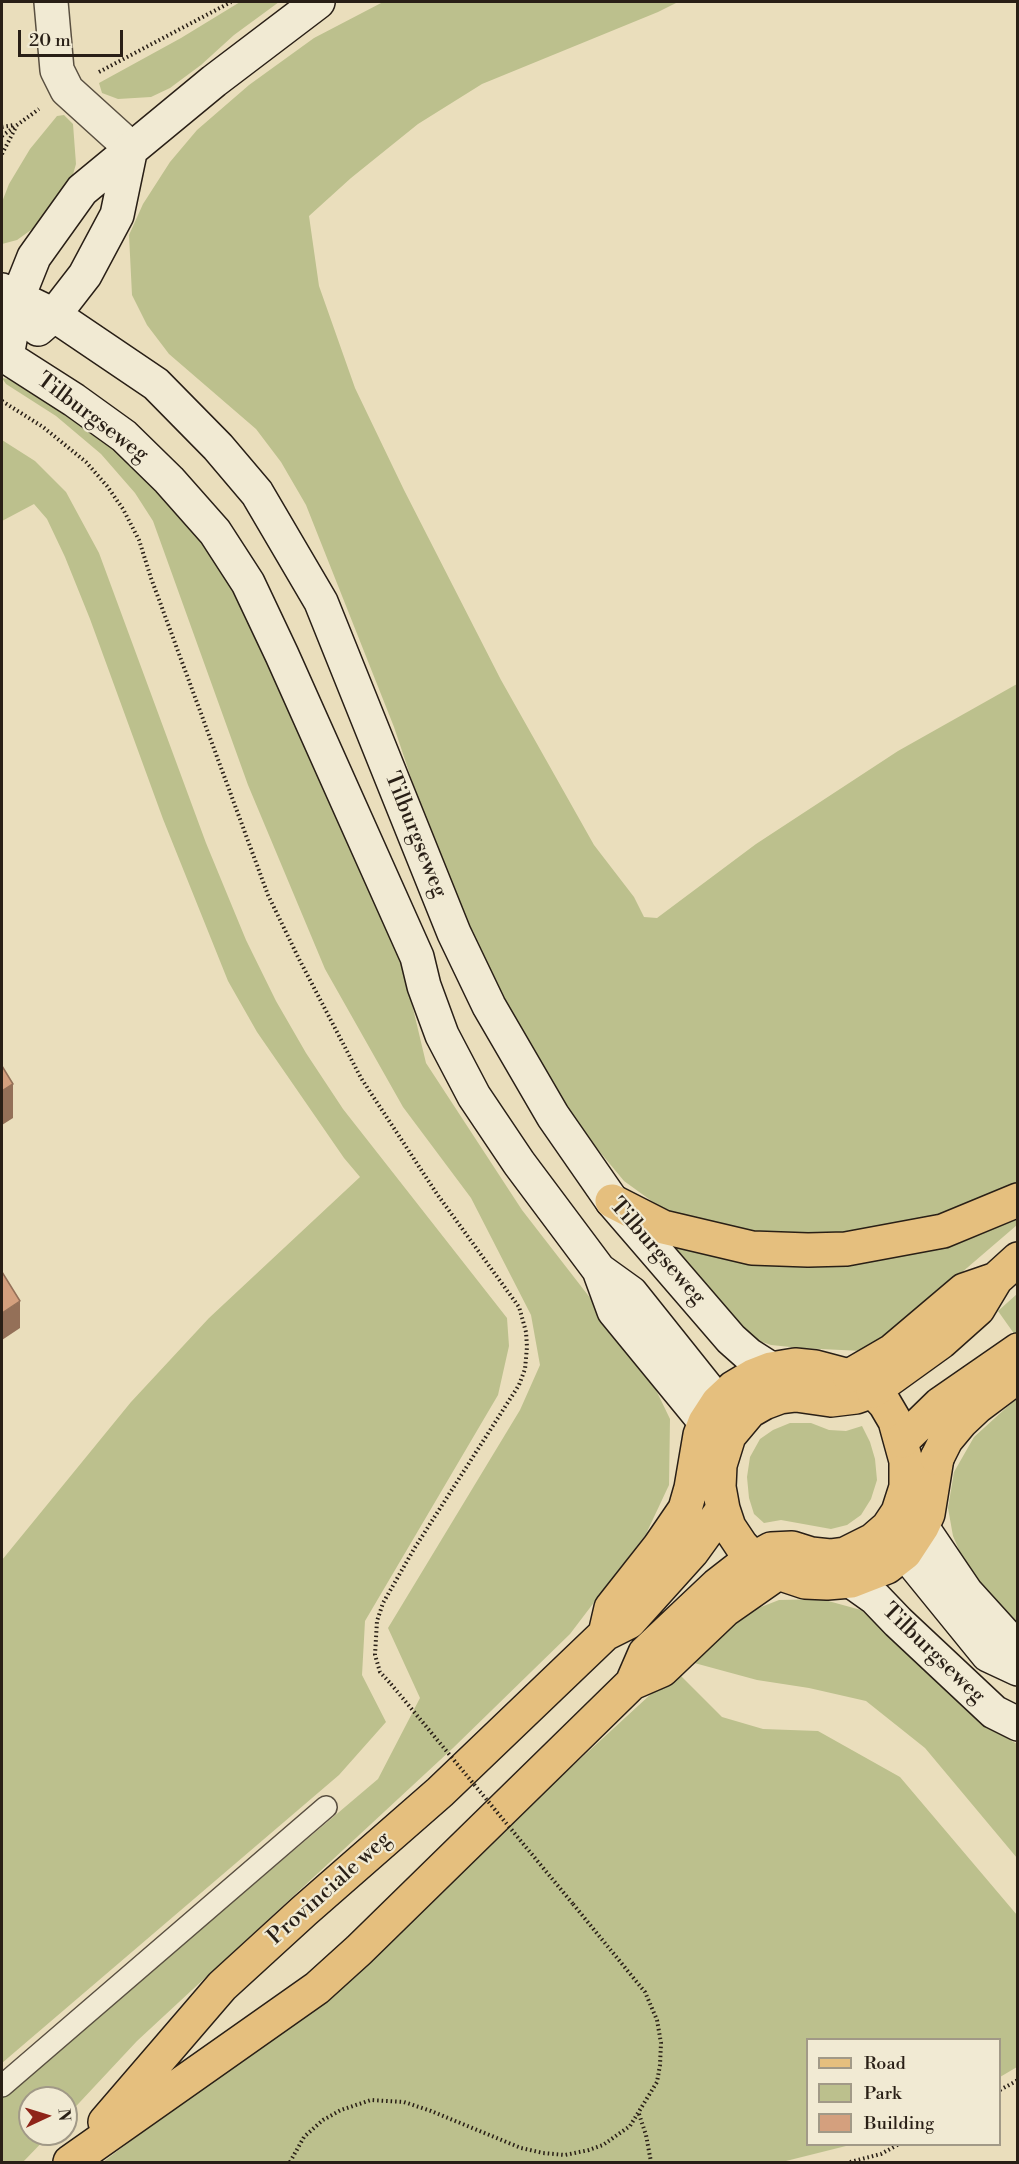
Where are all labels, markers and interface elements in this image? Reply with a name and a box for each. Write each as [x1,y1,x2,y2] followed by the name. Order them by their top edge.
[21,18,126,56] scale bar
[29,29,71,52] text: 20 m
[31,367,153,469] street label: Tilburgseweg
[378,768,452,902] street label: Tilburgseweg
[603,1193,711,1311] street label: Tilburgseweg
[876,1598,990,1710] street label: Tilburgseweg
[263,1827,397,1951] street label: Provinciale weg
[806,2038,1001,2146] legend
[864,2052,906,2075] text: Road
[864,2082,901,2105] text: Park
[18,2086,78,2146] north arrow
[54,2108,74,2122] text: N
[864,2112,934,2135] text: Building

